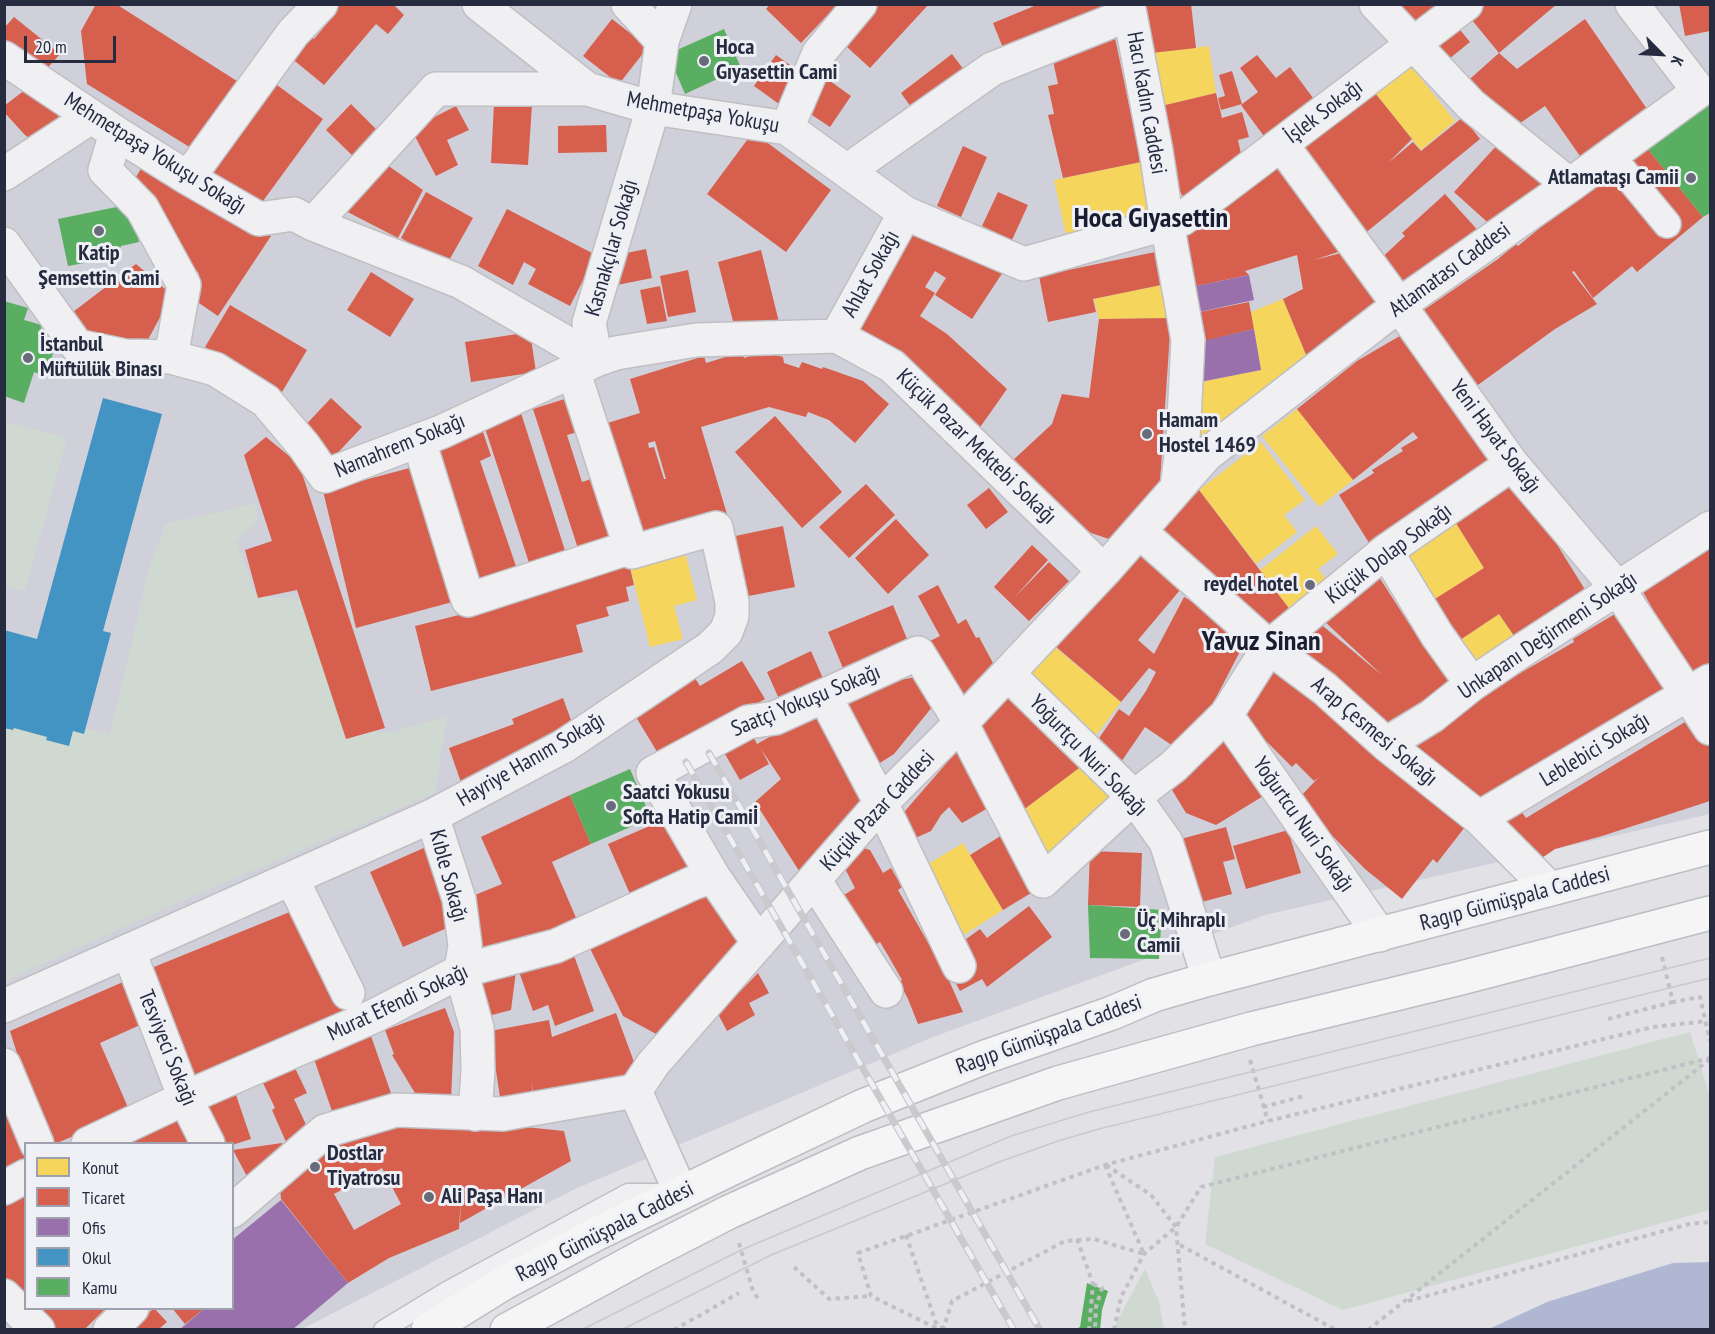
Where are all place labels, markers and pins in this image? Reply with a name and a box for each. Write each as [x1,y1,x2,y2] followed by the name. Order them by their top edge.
[716,35,838,86] place label: Hoca Gıyasettin Cami
[697,54,711,68] marker: Hoca Gıyasettin Cami
[1548,165,1679,191] place label: Atlamataşı Camii
[1684,171,1698,185] marker: Atlamataşı Camii
[92,224,106,238] marker: Katip Şemsettin Cami
[38,241,160,292] place label: Katip Şemsettin Cami
[40,332,162,384] place label: İstanbul Müftülük Binası
[21,351,35,365] marker: İstanbul Müftülük Binası
[1159,408,1256,460] place label: Hamam Hostel 1469
[1140,427,1154,441] marker: Hamam Hostel 1469
[1204,572,1298,598] place label: reydel hotel
[1303,578,1317,592] marker: reydel hotel
[623,780,758,831] place label: Saatci Yokusu Softa Hatip Camiİ
[604,799,618,813] marker: Saatci Yokusu Softa Hatip Camiİ
[1137,908,1226,960] place label: Üç Mihraplı Camii
[1118,927,1132,941] marker: Üç Mihraplı Camii
[327,1141,400,1192] place label: Dostlar Tiyatrosu
[308,1160,322,1174] marker: Dostlar Tiyatrosu
[441,1184,543,1210] place label: Ali Paşa Hanı
[422,1190,436,1204] marker: Ali Paşa Hanı

